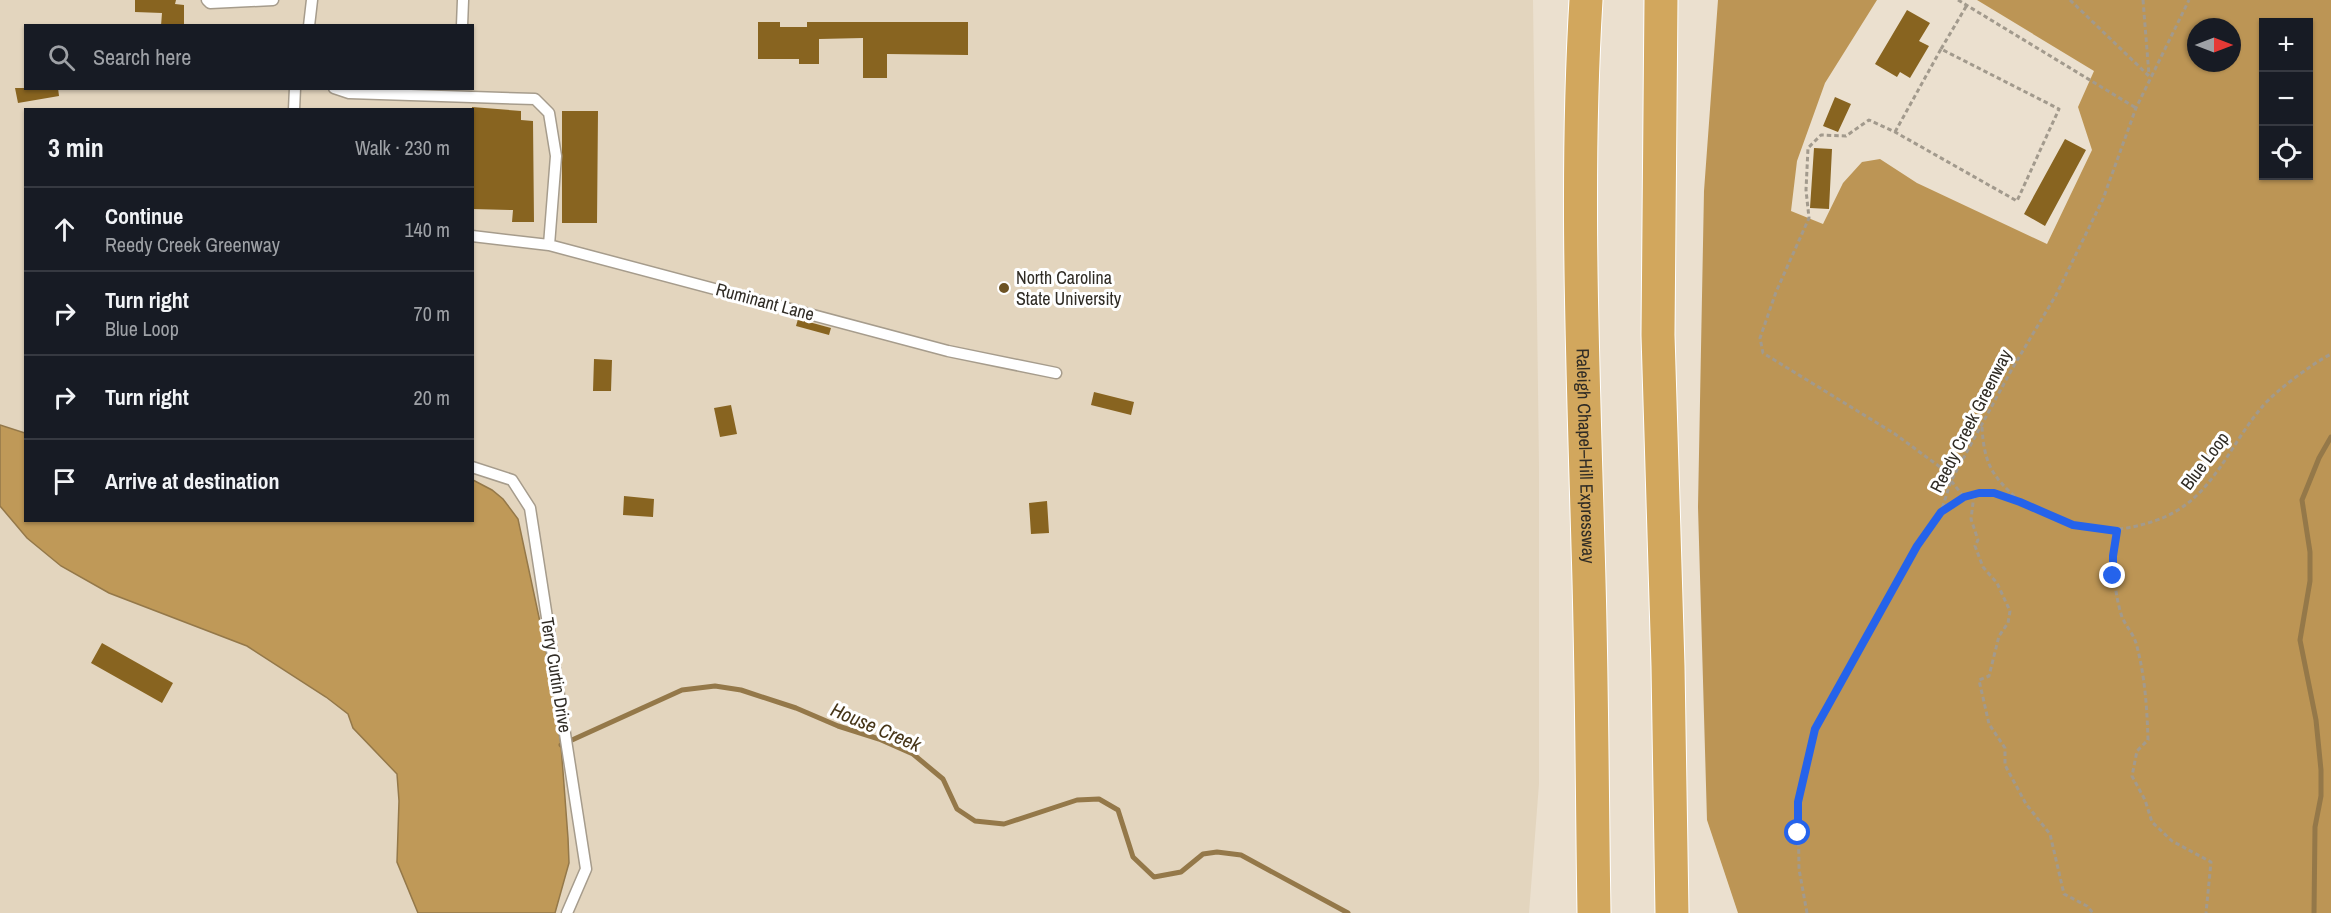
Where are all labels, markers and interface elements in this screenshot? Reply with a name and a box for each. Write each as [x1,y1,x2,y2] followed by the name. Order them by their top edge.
[2187,18,2241,72] north arrow
[2259,18,2313,180] map controls
[2259,18,2313,72] button: +
[24,24,474,90] search box
[45,41,78,74] icon: search
[93,42,191,72] text: Search here
[2259,72,2313,126] button: −
[2259,126,2313,180] button: locate
[48,130,104,165] text: 3 min
[355,134,450,161] text: Walk · 230 m
[105,201,183,231] text: Continue
[48,213,81,246] icon: ahead
[404,216,450,243] text: 140 m
[105,231,280,258] text: Reedy Creek Greenway
[1016,265,1122,311] place label: North Carolina State University
[713,276,817,327] street label: Ruminant Lane
[997,281,1011,295] marker: North Carolina State University
[105,285,189,315] text: Turn right
[48,297,81,330] icon: right
[414,300,450,327] text: 70 m
[105,315,179,342] text: Blue Loop
[1924,344,2018,497] street label: Reedy Creek Greenway
[1570,348,1602,564] street label: Raleigh Chapel–Hill Expressway
[48,381,81,414] icon: right
[105,382,189,412] text: Turn right
[414,384,450,411] text: 20 m
[2175,427,2235,495] street label: Blue Loop
[48,465,81,498] icon: arrive
[105,466,279,496] text: Arrive at destination
[2099,562,2125,588] route end
[535,615,578,734] street label: Terry Curtin Drive
[827,695,926,758] water label: House Creek
[1784,819,1810,845] route start

